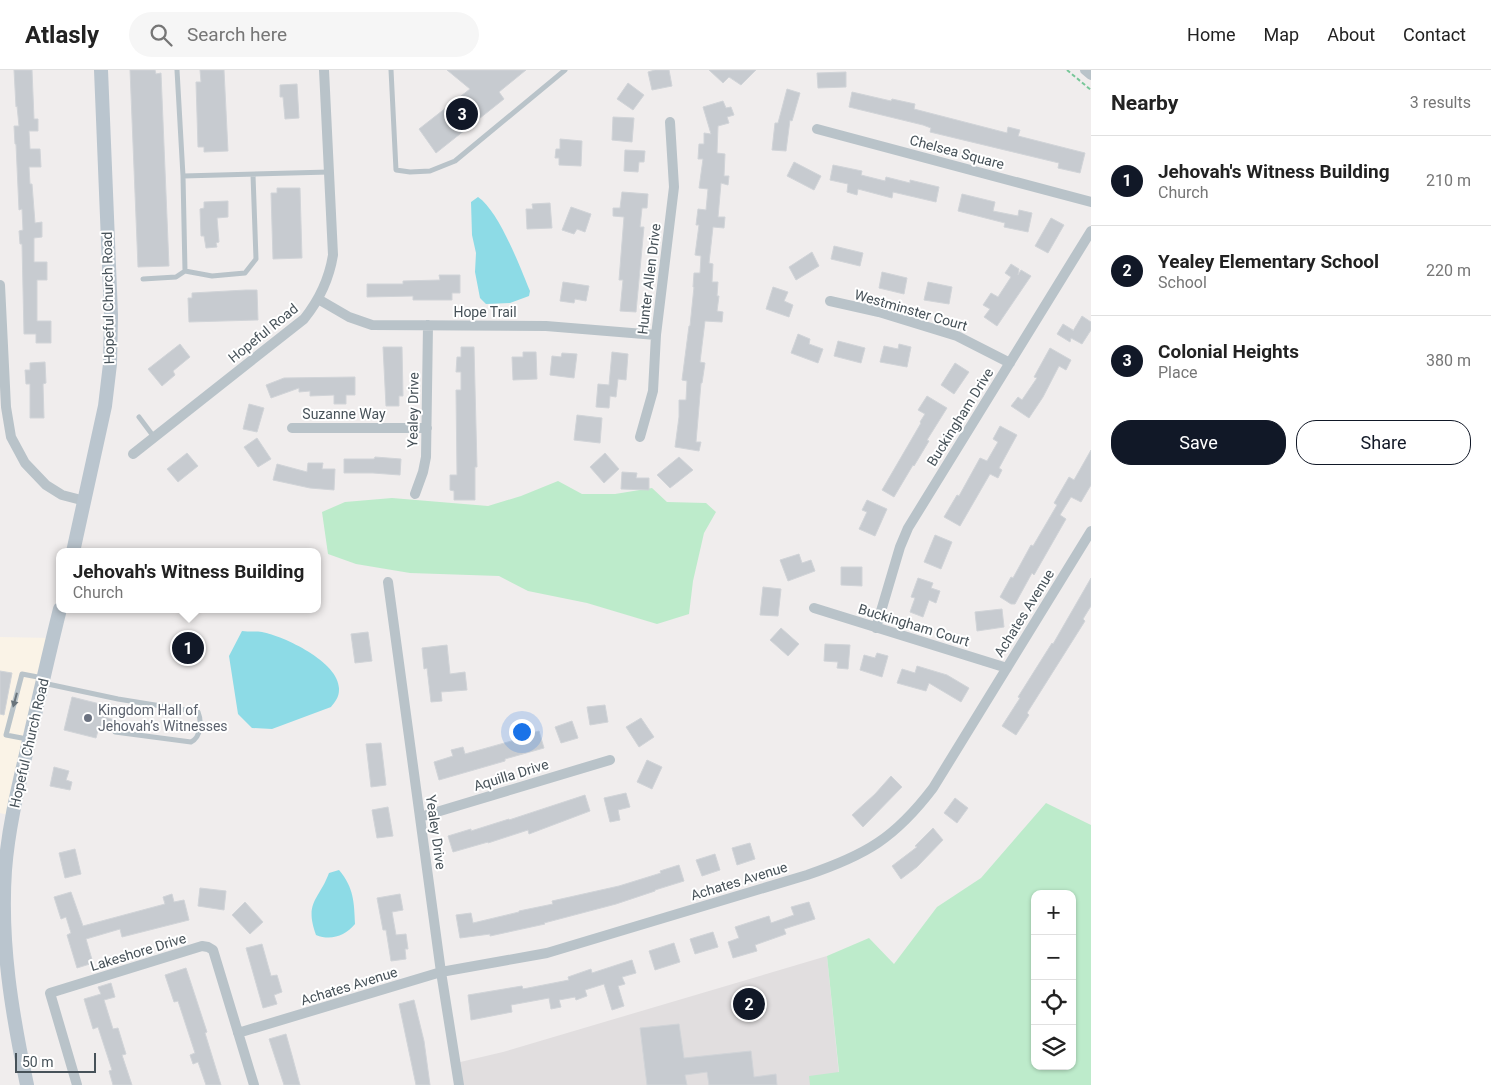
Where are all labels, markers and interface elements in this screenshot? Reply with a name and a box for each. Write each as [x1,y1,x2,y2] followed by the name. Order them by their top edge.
[129,12,479,57] search box
[25,21,99,49] text: Atlasly
[147,21,175,49] icon: search
[187,23,287,46] text: Search here
[1187,24,1236,45] text: Home
[1264,24,1299,45] text: Map
[1327,24,1375,45] text: About
[1403,24,1466,45] text: Contact
[1111,91,1178,115] text: Nearby
[1410,93,1471,112] text: 3 results
[446,95,478,133] pin: 3
[908,132,1006,172] street label: Chelsea Square
[1158,160,1390,183] text: Jehovah's Witness Building
[1122,171,1132,190] text: 1
[1426,171,1471,190] text: 210 m
[1158,183,1209,202] text: Church
[634,223,664,335] street label: Hunter Allen Drive
[99,232,117,364] street label: Hopeful Church Road
[1158,250,1379,273] text: Yealey Elementary School
[1122,261,1132,280] text: 2
[1426,261,1471,280] text: 220 m
[1158,273,1207,292] text: School
[853,286,970,334] street label: Westminster Court
[225,300,301,366] street label: Hopeful Road
[453,304,517,320] street label: Hope Trail
[1158,340,1299,363] text: Colonial Heights
[1122,351,1132,370] text: 3
[1426,351,1471,370] text: 380 m
[1158,363,1198,382] text: Place
[923,365,997,469] street label: Buckingham Drive
[404,372,422,448] street label: Yealey Drive
[302,406,386,422] street label: Suzanne Way
[1111,420,1286,465] button: Save
[1296,420,1471,465] button: Share
[56,548,321,613] popup
[73,560,304,583] text: Jehovah's Witness Building
[991,566,1057,660] street label: Achates Avenue
[73,583,123,602] text: Church
[856,600,972,650] street label: Buckingham Court
[172,629,204,667] pin: 1
[6,677,52,809] street label: Hopeful Church Road
[11,692,19,707] one-way arrow
[98,702,228,734] place label: Kingdom Hall of Jehovah’s Witnesses
[82,712,94,724] marker: Kingdom Hall of Jehovah’s Witnesses
[509,719,535,745] your location
[472,756,550,794] street label: Aquilla Drive
[423,794,449,870] street label: Yealey Drive
[689,859,789,903] street label: Achates Avenue
[1031,890,1076,1070] map controls
[1031,890,1076,935] button: +
[88,930,188,974] street label: Lakeshore Drive
[1031,935,1076,980] button: −
[299,964,399,1008] street label: Achates Avenue
[1031,980,1076,1025] button: locate
[733,985,765,1023] pin: 2
[1031,1025,1076,1070] button: layers
[15,1050,96,1073] scale bar
[22,1054,54,1070] text: 50 m

